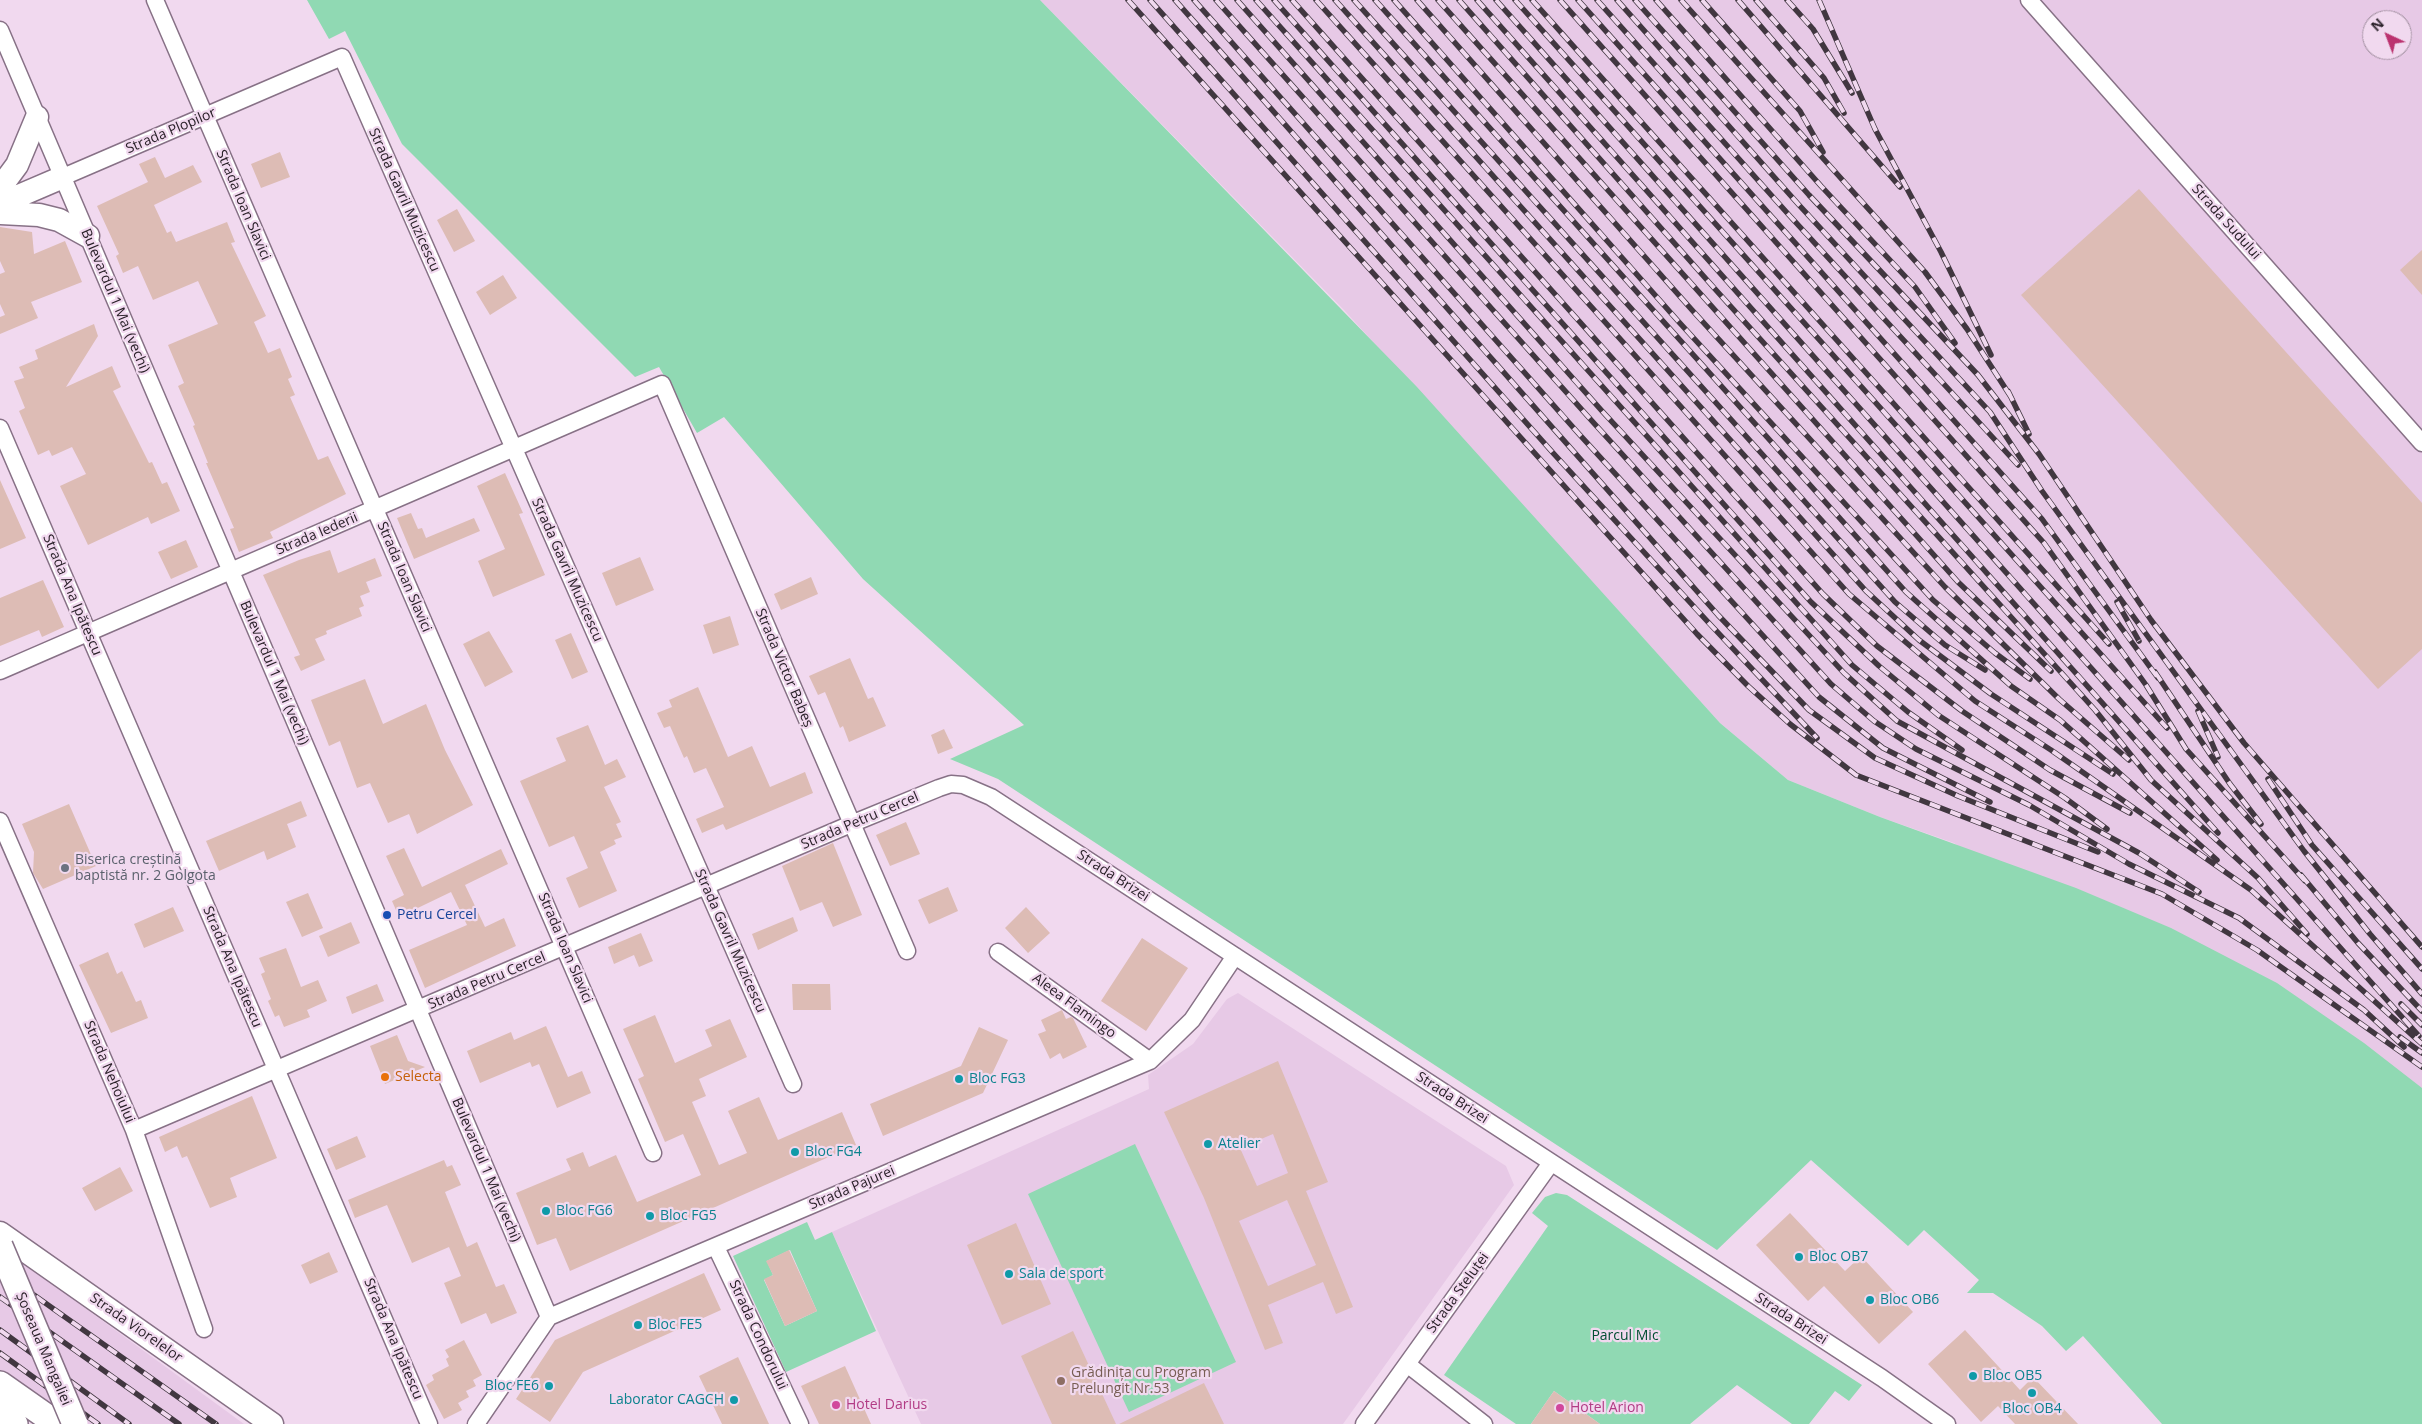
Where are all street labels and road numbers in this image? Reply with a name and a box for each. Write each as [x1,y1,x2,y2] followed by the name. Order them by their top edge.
[123,104,219,158] street label: Strada Plopilor
[365,126,443,274] street label: Strada Gavril Muzicescu
[212,147,274,263] street label: Strada Ioan Slavici
[2188,181,2264,263] street label: Strada Sudului
[77,226,153,376] street label: Bulevardul 1 Mai (vechi)
[528,496,606,644] street label: Strada Gavril Muzicescu
[274,509,360,559] street label: Strada Iederii
[373,519,435,635] street label: Strada Ioan Slavici
[39,532,105,658] street label: Strada Ana Ipătescu
[236,598,312,748] street label: Bulevardul 1 Mai (vechi)
[751,606,817,730] street label: Strada Victor Babeș
[799,789,921,853] street label: Strada Petru Cercel
[1074,847,1152,905] street label: Strada Brizei
[691,867,769,1015] street label: Strada Gavril Muzicescu
[534,890,596,1006] street label: Strada Ioan Slavici
[199,904,265,1030] street label: Strada Ana Ipătescu
[426,949,548,1013] street label: Strada Petru Cercel
[1029,970,1119,1042] street label: Aleea Flamingo
[80,1018,138,1126] street label: Strada Nehoiului
[1413,1069,1491,1127] street label: Strada Brizei
[448,1095,524,1245] street label: Bulevardul 1 Mai (vechi)
[807,1162,897,1214] street label: Strada Pajurei
[1423,1250,1493,1336] street label: Strada Steluței
[360,1276,426,1402] street label: Strada Ana Ipătescu
[725,1278,791,1392] street label: Strada Condorului
[12,1290,74,1408] street label: Șoseaua Mangaliei
[86,1290,186,1366] street label: Strada Viorelelor
[1752,1290,1830,1348] street label: Strada Brizei

